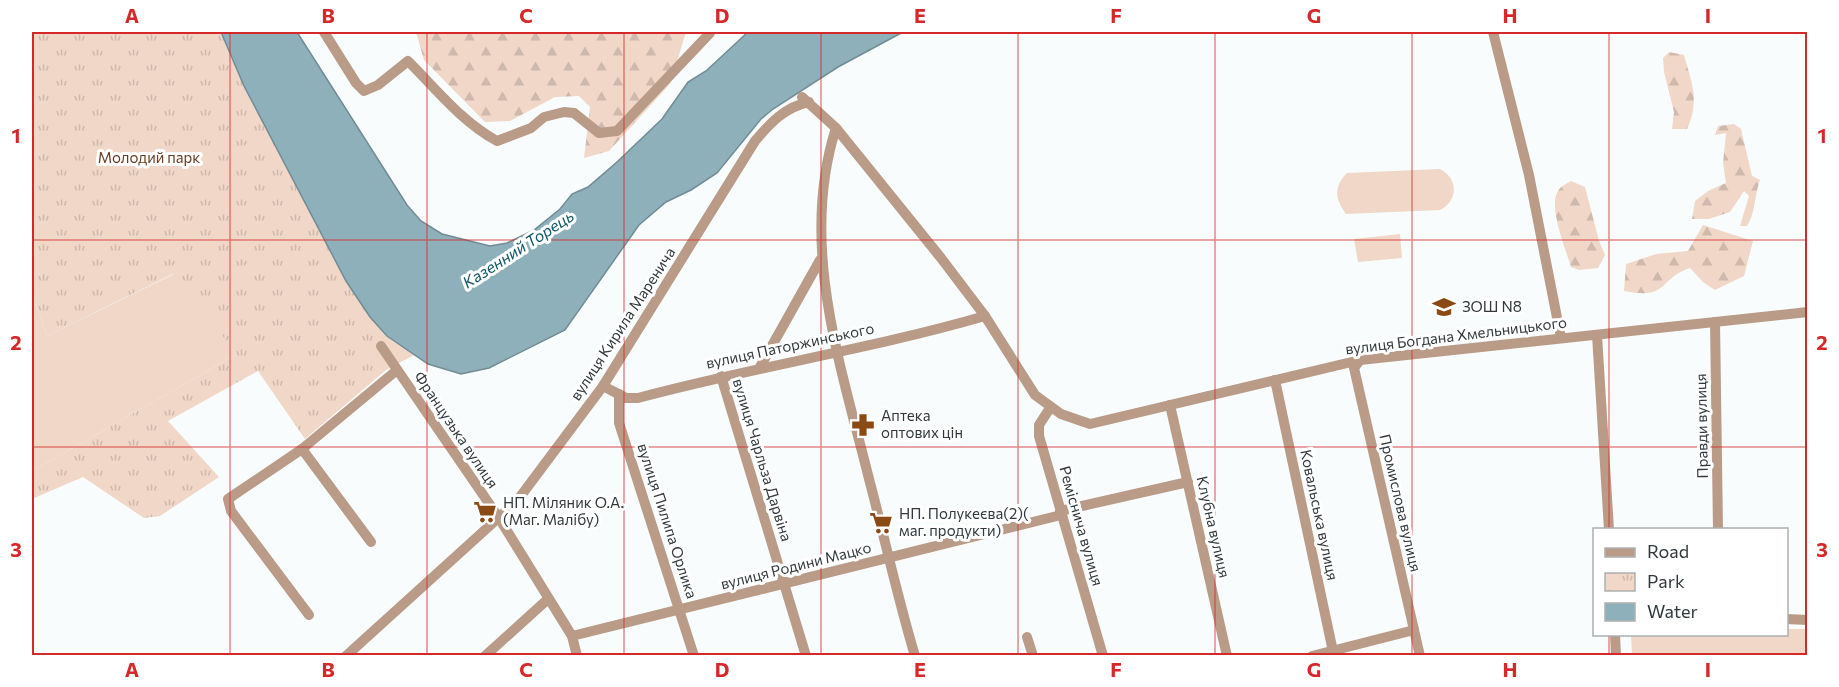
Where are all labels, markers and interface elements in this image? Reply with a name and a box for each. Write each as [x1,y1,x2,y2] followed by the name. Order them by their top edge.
[125,3,139,27] text: A
[321,3,335,27] text: B
[519,3,533,27] text: C
[715,3,729,27] text: D
[914,3,926,27] text: E
[1110,3,1122,27] text: F
[1307,3,1321,27] text: G
[1503,3,1518,27] text: H
[1705,3,1711,27] text: I
[11,123,21,147] text: 1
[1817,123,1827,147] text: 1
[98,148,200,166] park label: Молодий парк
[459,206,577,292] water label: Казенний Торець
[566,244,678,403] street label: вулиця Кирила Маренича
[1431,294,1457,320] school or university icon: ЗОШ N8
[1462,297,1522,315] place label: ЗОШ N8
[1344,312,1568,358] street label: вулиця Богдана Хмельницького
[704,318,876,372] street label: вулиця Паторжинського
[10,330,22,354] text: 2
[1816,330,1828,354] text: 2
[411,368,503,491] street label: Французька вулиця
[1691,373,1711,479] street label: Правди вулиця
[730,376,796,543] street label: вулиця Чарльза Дарвіна
[881,406,963,441] place label: Аптека оптових цін
[850,412,876,438] pharmacy icon: Аптека оптових цін
[1376,432,1426,573] street label: Промислова вулиця
[634,441,702,601] street label: вулиця Пилипа Орлика
[1297,448,1343,582] street label: Ковальська вулиця
[1056,464,1108,588] street label: Реміснича вулиця
[1194,474,1234,579] street label: Клубна вулиця
[503,493,624,528] place label: НП. Міляник О.А. (Маг. Малібу)
[472,499,498,525] supermarket icon: НП. Міляник О.А. (Маг. Малібу)
[899,504,1029,539] place label: НП. Полукеєва(2)( маг. продукти)
[868,510,894,536] supermarket icon: НП. Полукеєва(2)( маг. продукти)
[1593,528,1788,636] legend
[10,537,22,561] text: 3
[1816,537,1828,561] text: 3
[719,538,873,592] street label: вулиця Родини Мацко
[1647,540,1689,562] text: Road
[1647,570,1685,592] text: Park
[1647,600,1698,622] text: Water
[125,657,139,681] text: A
[321,657,335,681] text: B
[519,657,533,681] text: C
[715,657,729,681] text: D
[914,657,926,681] text: E
[1110,657,1122,681] text: F
[1307,657,1321,681] text: G
[1503,657,1518,681] text: H
[1705,657,1711,681] text: I

